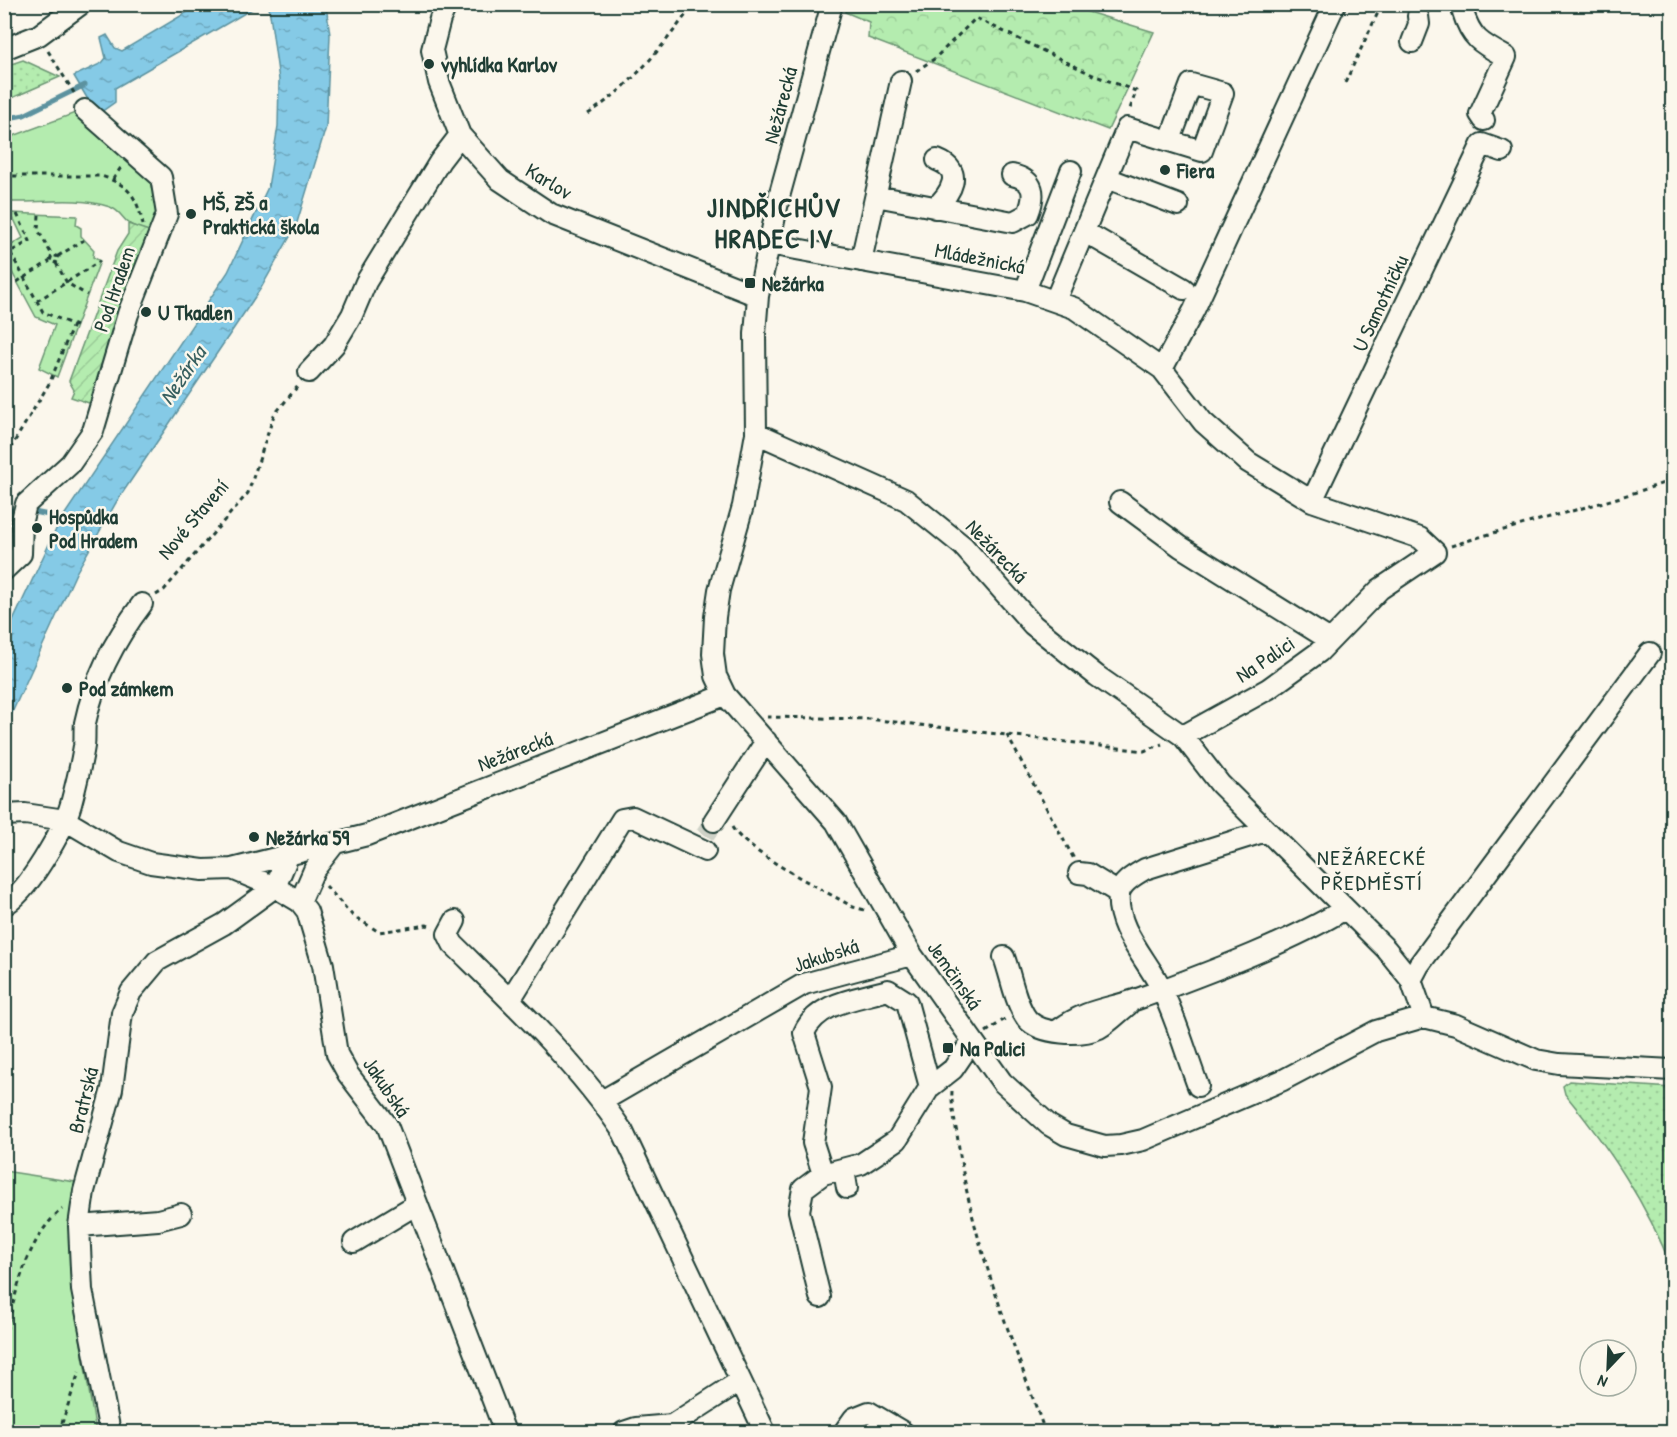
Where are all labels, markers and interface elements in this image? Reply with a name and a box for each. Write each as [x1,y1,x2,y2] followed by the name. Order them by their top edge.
[441,50,558,80] place label: vyhlídka Karlov
[422,57,436,71] marker: vyhlídka Karlov
[756,63,804,147] street label: Nežárecká
[520,156,578,207] street label: Karlov
[1176,156,1215,185] place label: Fiera
[1158,163,1172,177] marker: Fiera
[203,188,320,241] place label: MŠ, ZŠ a Praktická škola
[707,189,841,256] district label: JINDŘICHŮV HRADEC IV
[184,207,198,221] marker: MŠ, ZŠ a Praktická škola
[933,235,1027,281] street label: Mládežnická
[86,242,142,336] street label: Pod Hradem
[1345,249,1415,356] street label: U Samotníčku
[762,269,825,298] place label: Nežárka
[743,276,757,290] marker: Nežárka
[158,298,233,327] place label: U Tkadlen
[139,305,153,319] marker: U Tkadlen
[151,338,214,410] water label: Nežárka
[151,472,235,566] street label: Nové Stavení
[49,502,138,555] place label: Hospůdka Pod Hradem
[959,513,1035,589] street label: Nežárecká
[30,521,44,535] marker: Hospůdka Pod Hradem
[1230,629,1300,689] street label: Na Palici
[79,674,173,703] place label: Pod zámkem
[60,681,74,695] marker: Pod zámkem
[473,723,557,779] street label: Nežárecká
[266,823,349,852] place label: Nežárka 59
[247,830,261,844] marker: Nežárka 59
[1317,842,1427,897] district label: NEŽÁRECKÉ PŘEDMĚSTÍ
[790,931,862,979] street label: Jakubská
[921,935,989,1015] street label: Jemčinská
[960,1034,1026,1063] place label: Na Palici
[941,1041,955,1055] marker: Na Palici
[356,1051,418,1123] street label: Jakubská
[61,1064,105,1136] street label: Bratrská
[1578,1338,1638,1398] north arrow
[1593,1370,1610,1394] text: N

